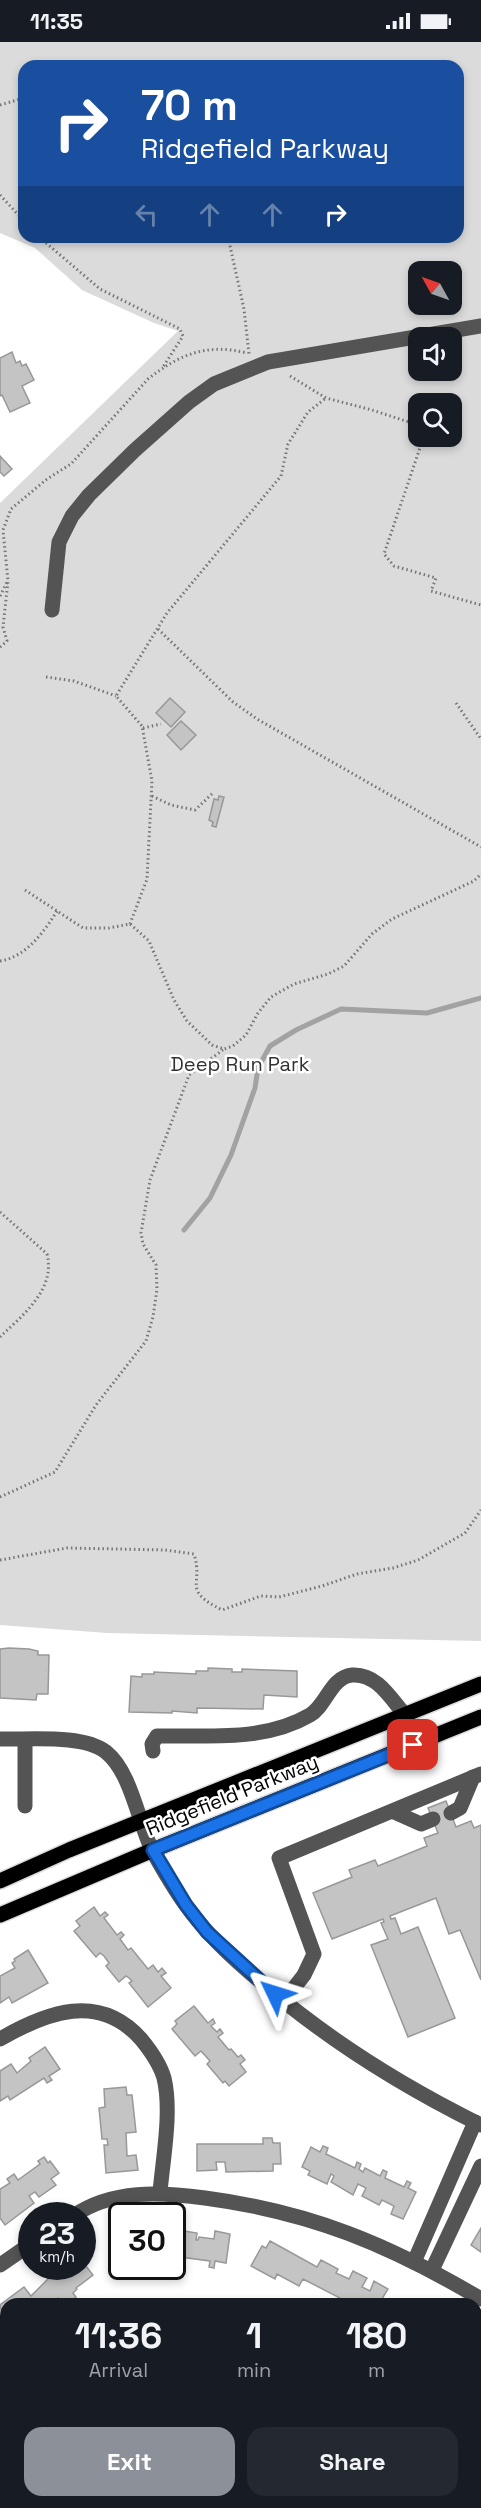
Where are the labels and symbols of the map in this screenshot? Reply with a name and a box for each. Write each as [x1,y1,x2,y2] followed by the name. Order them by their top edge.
[408,261,462,315] north arrow
[171,1051,310,1077] park label: Deep Run Park
[387,1719,438,1770] pin
[142,1749,322,1841] street label: Ridgefield Parkway
[243,1962,307,2026] position arrow
[108,2202,186,2280] speed limit sign: 30

